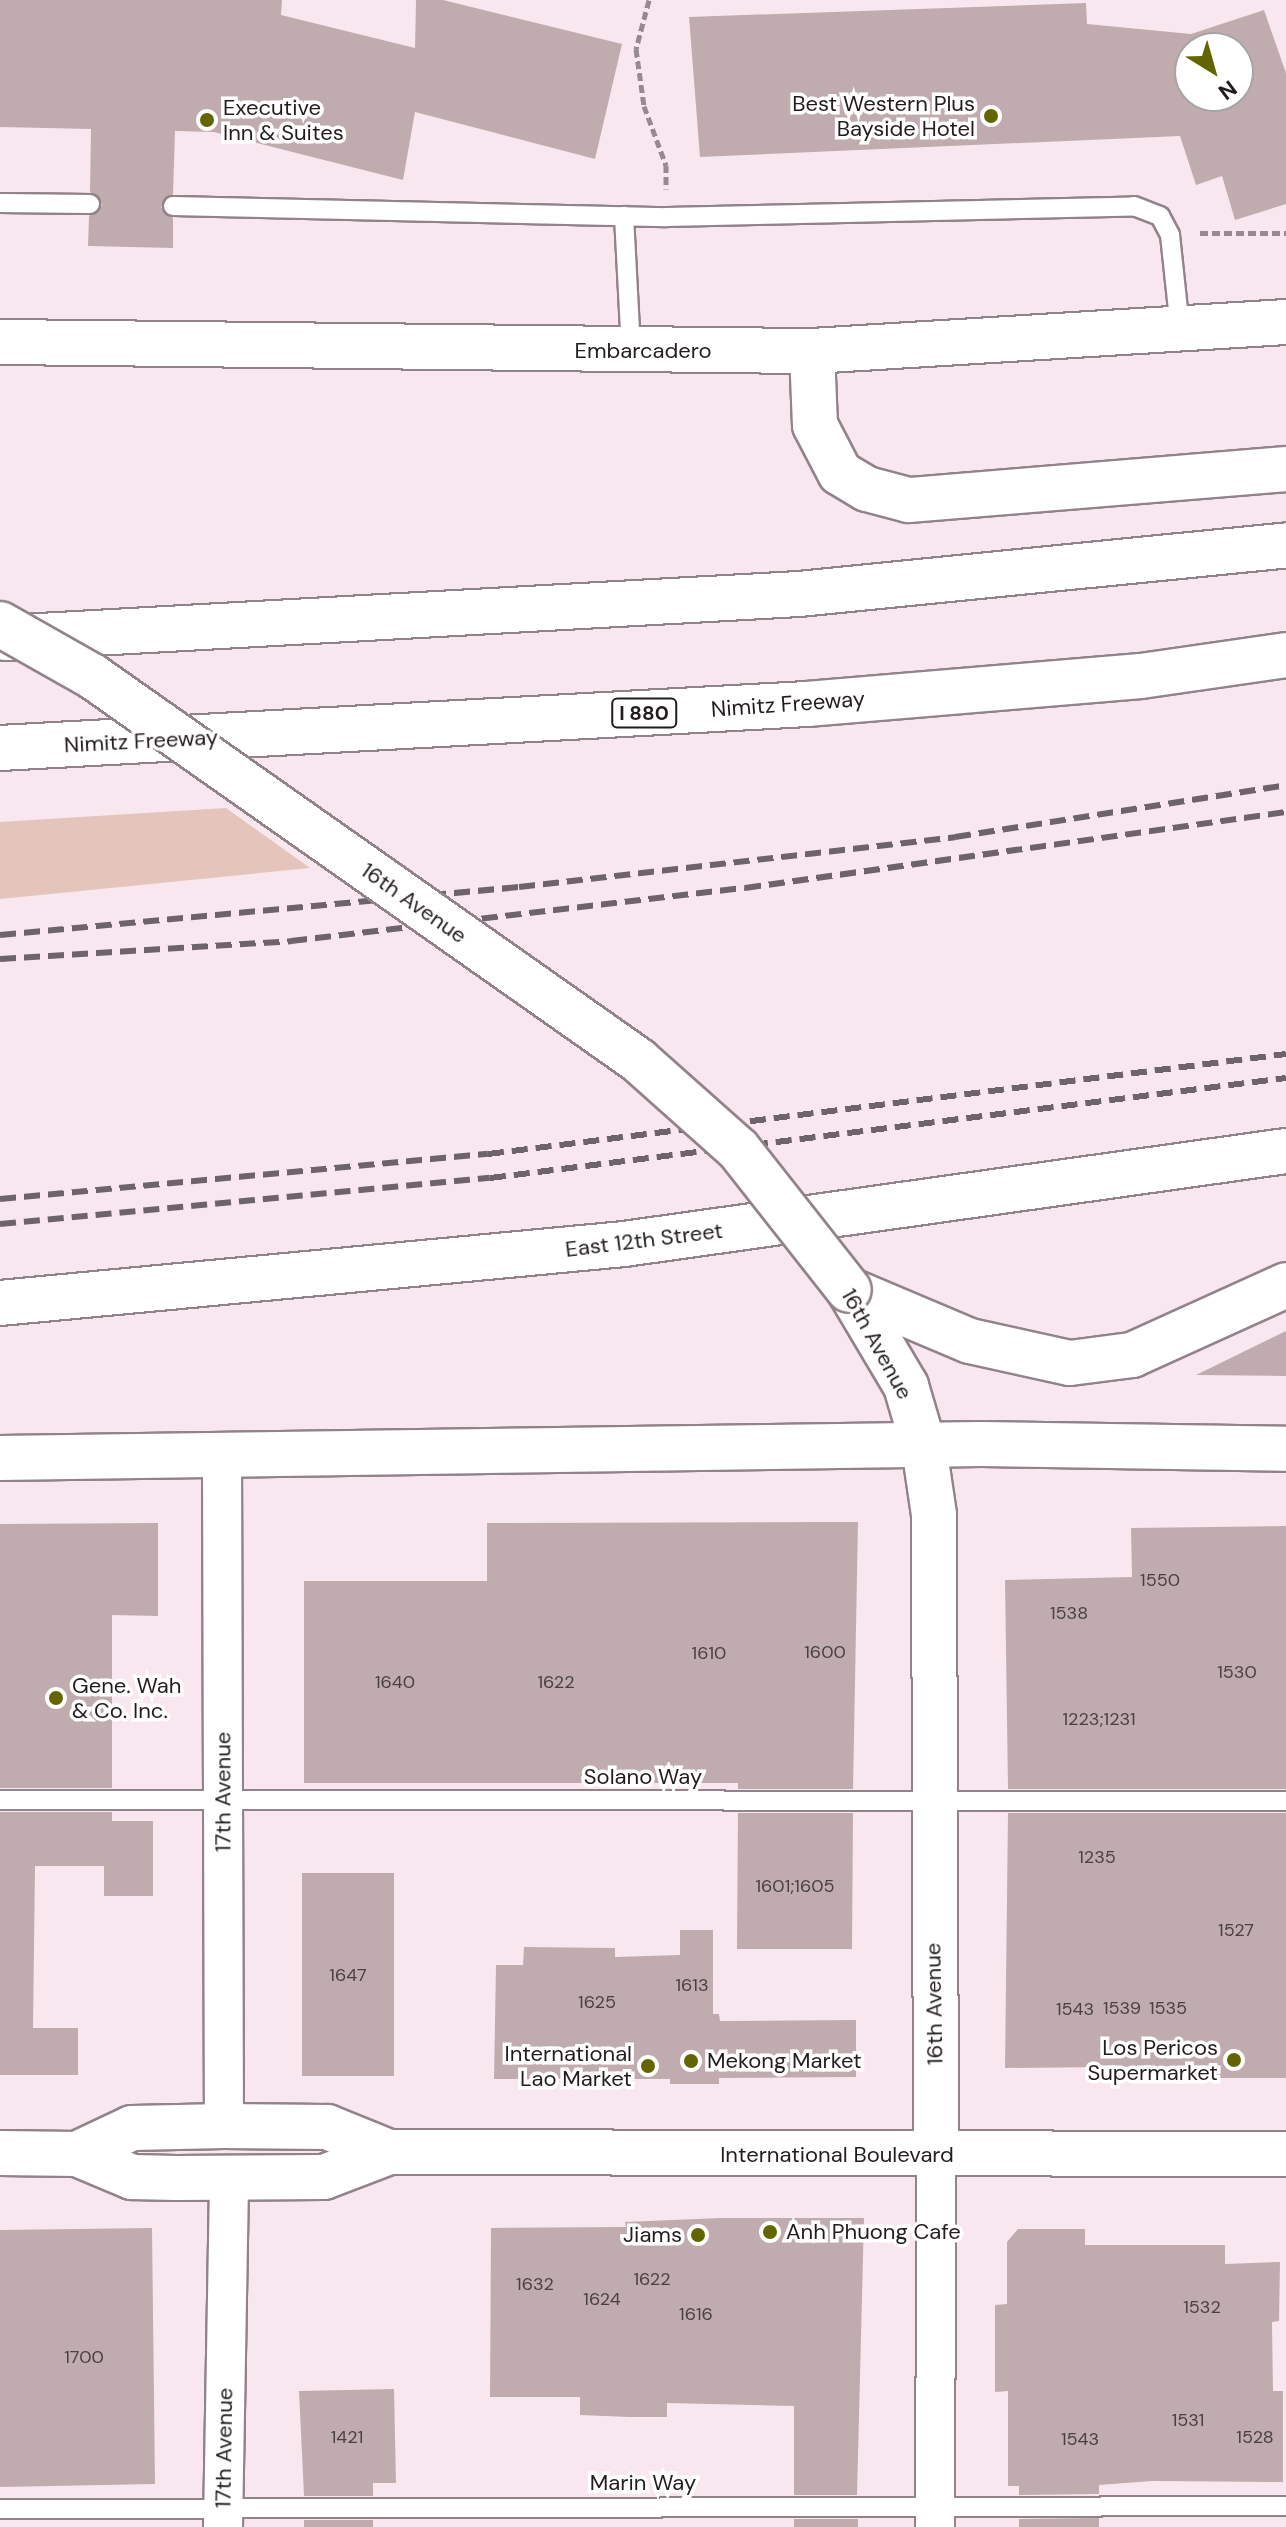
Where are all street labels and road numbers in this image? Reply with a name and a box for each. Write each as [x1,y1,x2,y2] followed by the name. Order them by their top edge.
[574,338,712,364] street label: Embarcadero
[710,685,866,723] street label: Nimitz Freeway
[610,697,678,729] road number: I 880
[63,724,219,758] street label: Nimitz Freeway
[356,857,472,949] street label: 16th Avenue
[564,1217,724,1263] street label: East 12th Street
[836,1284,918,1404] street label: 16th Avenue
[210,1732,236,1852] street label: 17th Avenue
[584,1764,702,1790] street label: Solano Way
[920,1942,948,2066] street label: 16th Avenue
[720,2142,954,2168] street label: International Boulevard
[210,2388,238,2508] street label: 17th Avenue
[590,2470,696,2496] street label: Marin Way

